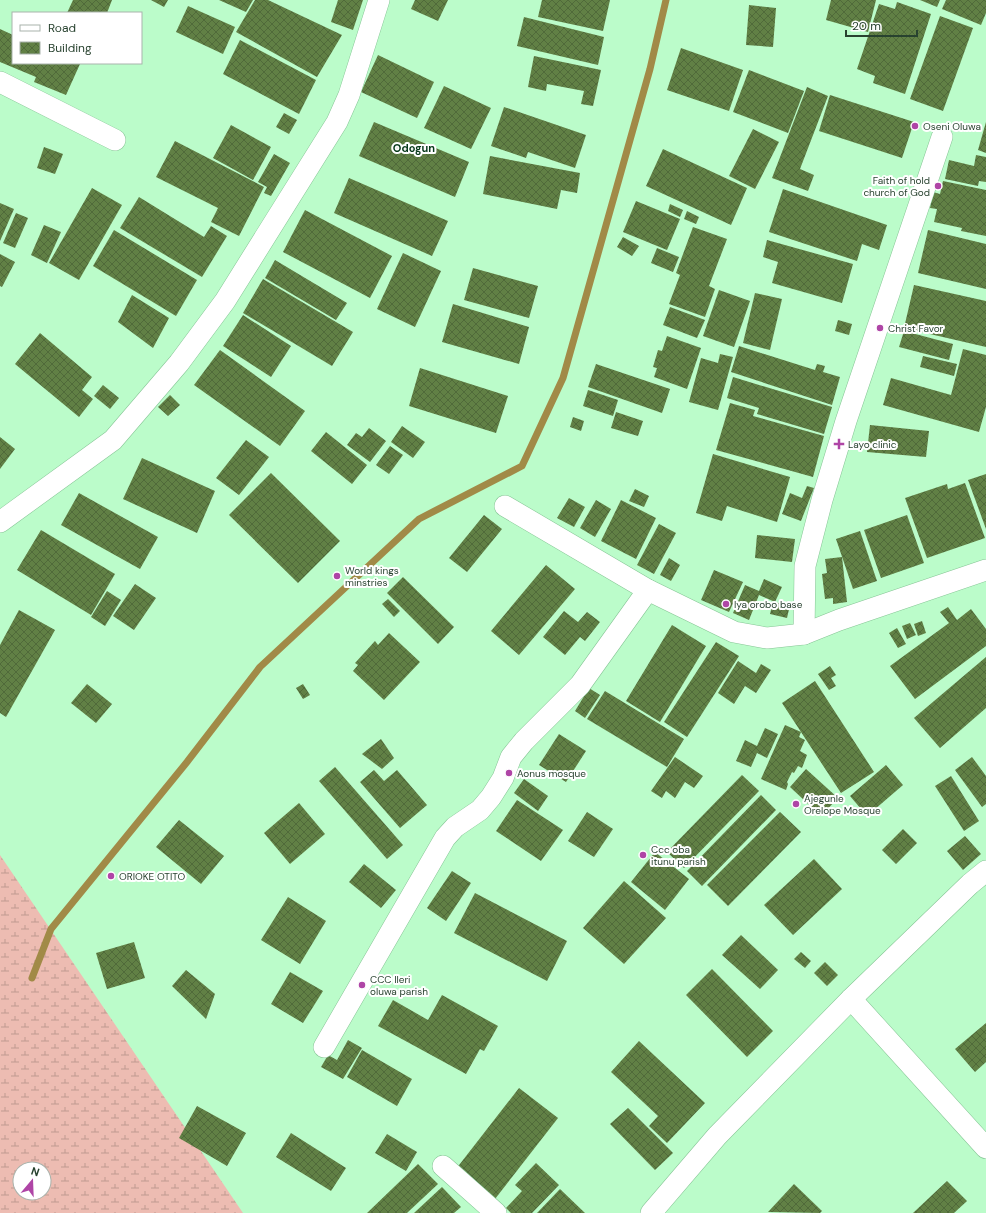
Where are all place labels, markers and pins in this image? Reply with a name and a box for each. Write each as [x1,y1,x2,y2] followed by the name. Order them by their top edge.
[923,120,981,133] place label: Oseni Oluwa
[910,121,920,131] marker: Oseni Oluwa
[863,174,930,199] place label: Faith of hold church of God
[933,181,943,191] marker: Faith of hold church of God
[888,322,944,335] place label: Christ Favor
[875,323,885,333] marker: Christ Favor
[833,438,845,450] marker: Layo clinic
[848,438,897,451] place label: Layo clinic
[345,564,399,589] place label: World kings minstries
[332,571,342,581] marker: World kings minstries
[734,598,803,611] place label: Iya orobo base
[721,599,731,609] marker: Iya orobo base
[517,767,586,780] place label: Aonus mosque
[504,768,514,778] marker: Aonus mosque
[804,792,881,817] place label: Ajegunle Orelope Mosque
[791,799,801,809] marker: Ajegunle Orelope Mosque
[651,843,706,868] place label: Ccc oba itunu parish
[638,850,648,860] marker: Ccc oba itunu parish
[119,870,185,883] place label: ORIOKE OTITO
[106,871,116,881] marker: ORIOKE OTITO
[370,973,428,998] place label: CCC Ileri oluwa parish
[357,980,367,990] marker: CCC Ileri oluwa parish

